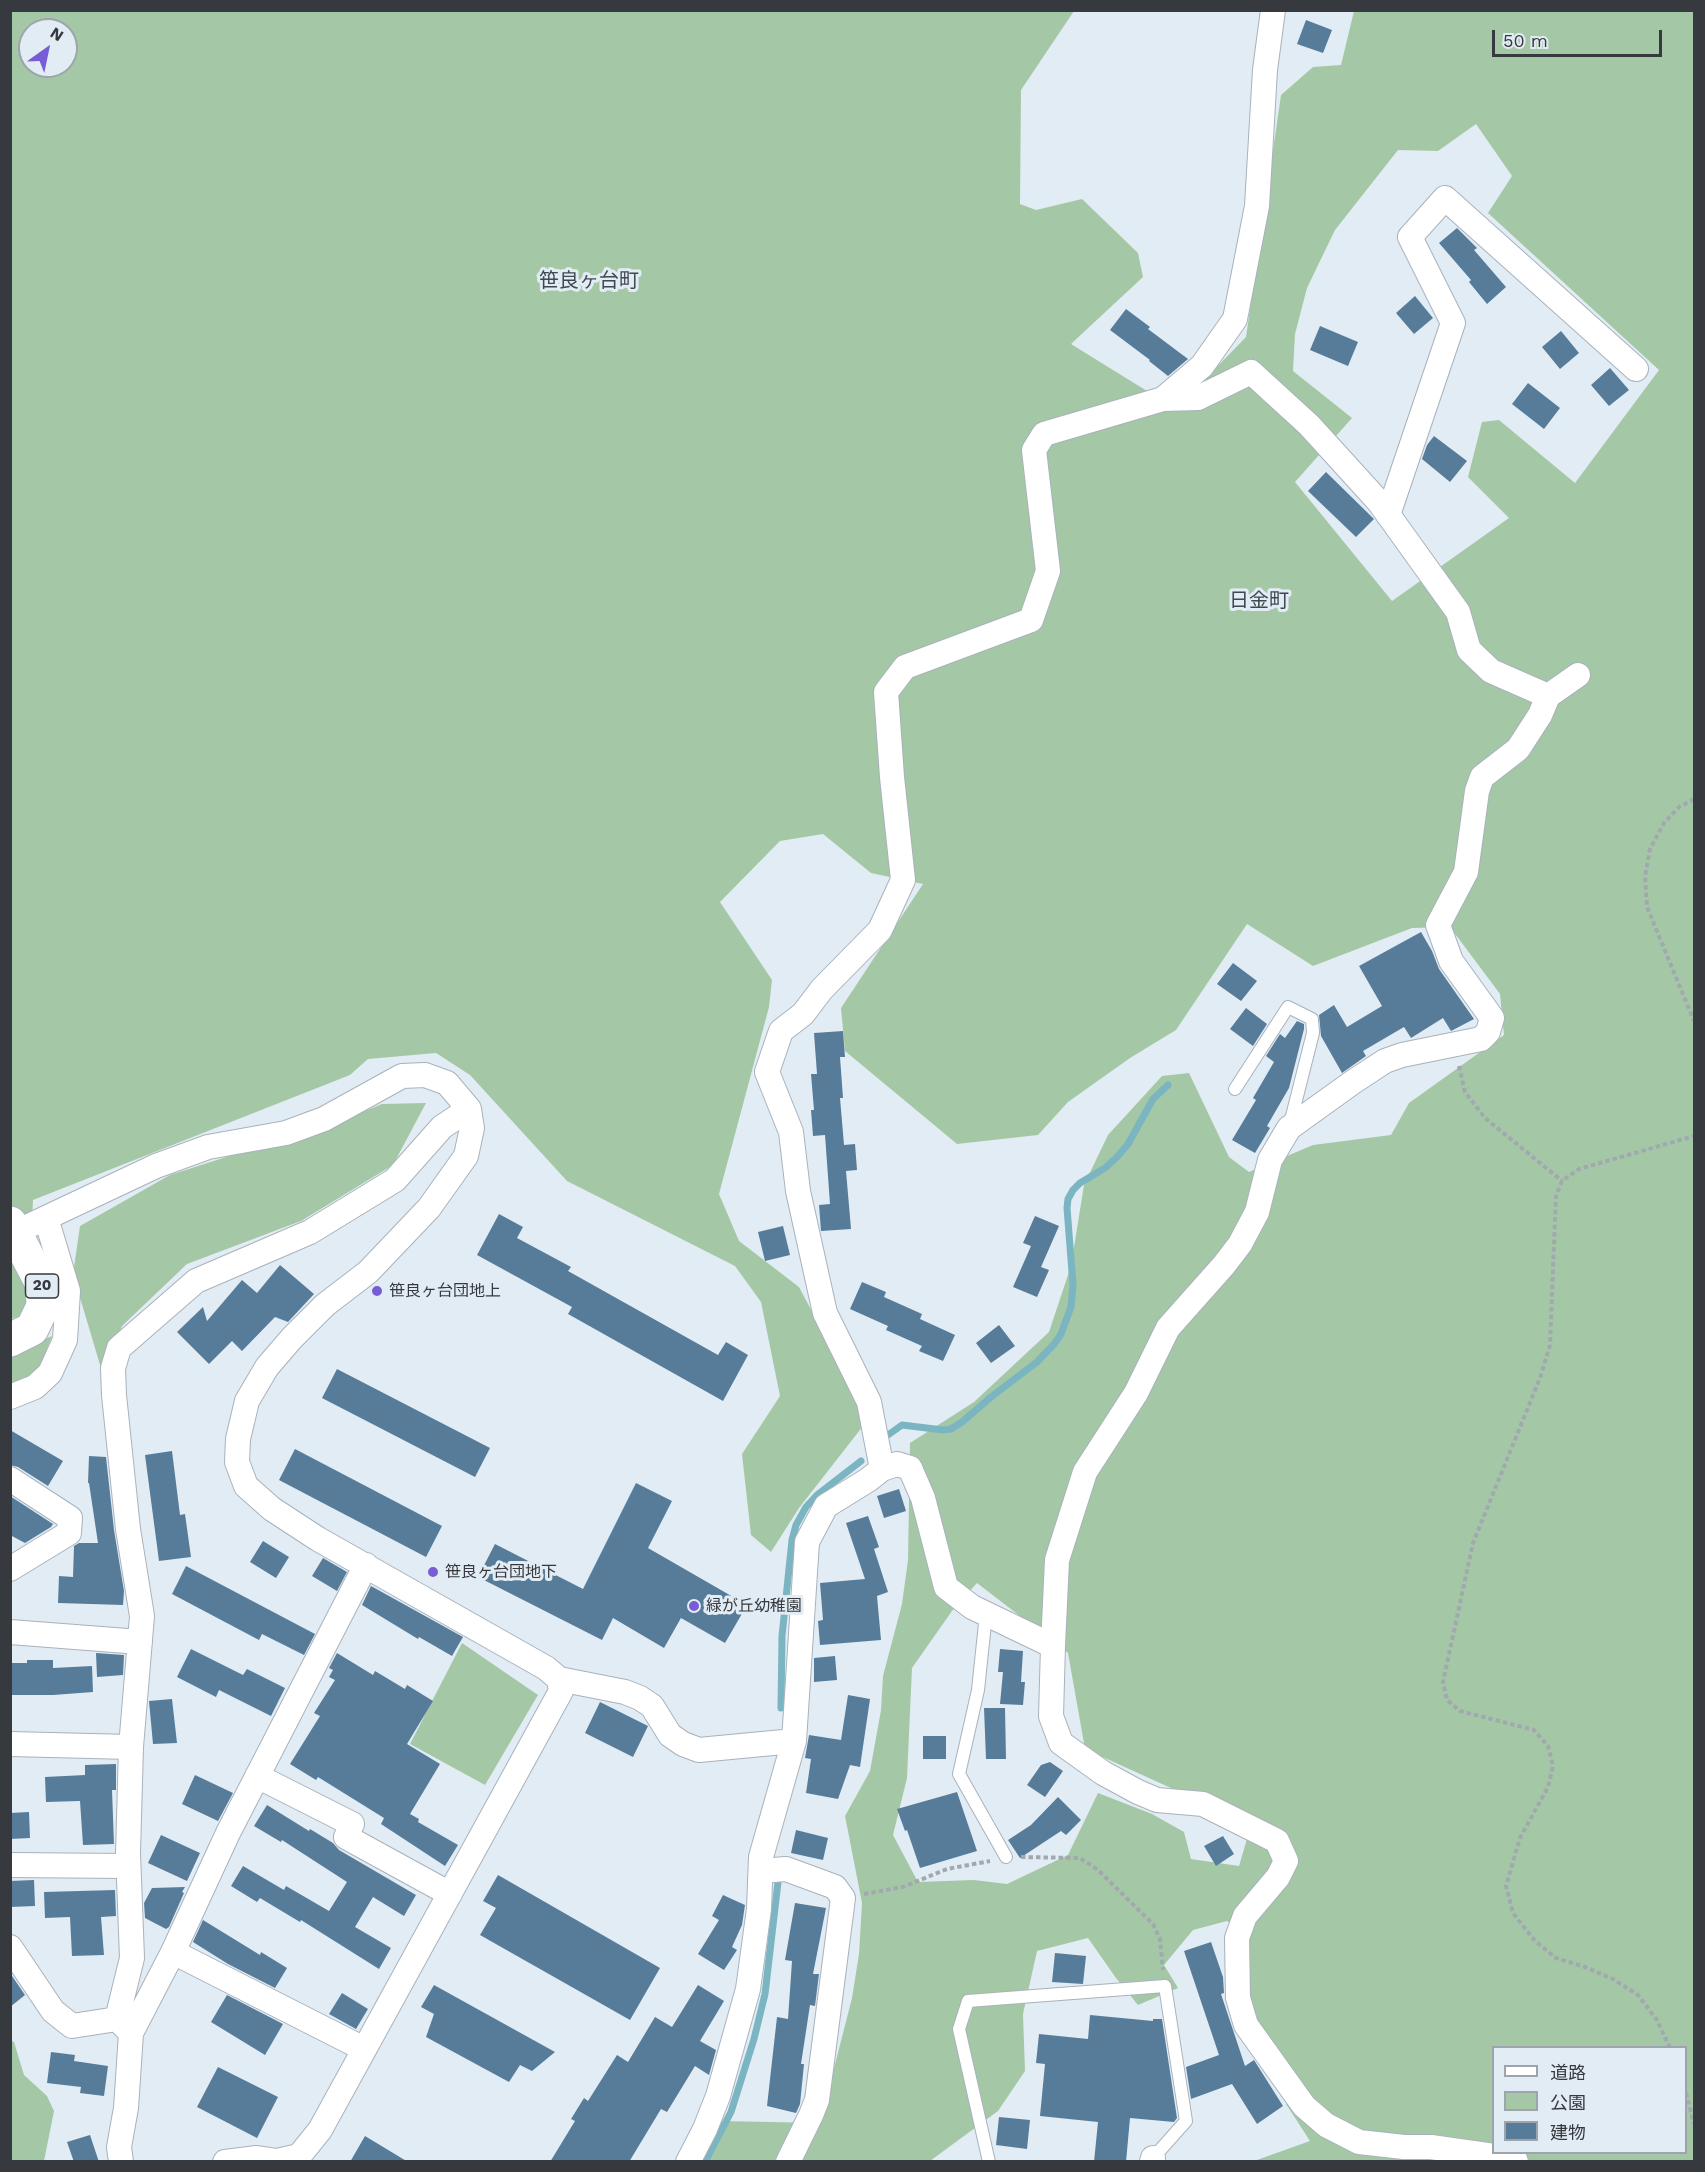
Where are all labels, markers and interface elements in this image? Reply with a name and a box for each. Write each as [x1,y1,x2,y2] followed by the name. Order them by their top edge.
[18,18,78,78] north arrow
[1495,18,1664,56] scale bar
[47,23,67,45] text: N
[1503,30,1548,51] text: 50 m
[539,269,639,293] district label: 笹良ヶ台町
[1229,589,1289,613] district label: 日金町
[26,1274,58,1298] road number: 20
[389,1281,501,1301] place label: 笹良ヶ台団地上
[370,1284,384,1298] marker: 笹良ヶ台団地上
[445,1562,557,1582] place label: 笹良ヶ台団地下
[426,1565,440,1579] marker: 笹良ヶ台団地下
[706,1596,802,1616] place label: 緑が丘幼稚園
[687,1599,701,1613] marker: 緑が丘幼稚園
[1492,2046,1687,2154] legend
[1550,2062,1586,2083] text: 道路
[1550,2092,1586,2113] text: 公園
[1550,2122,1586,2143] text: 建物

